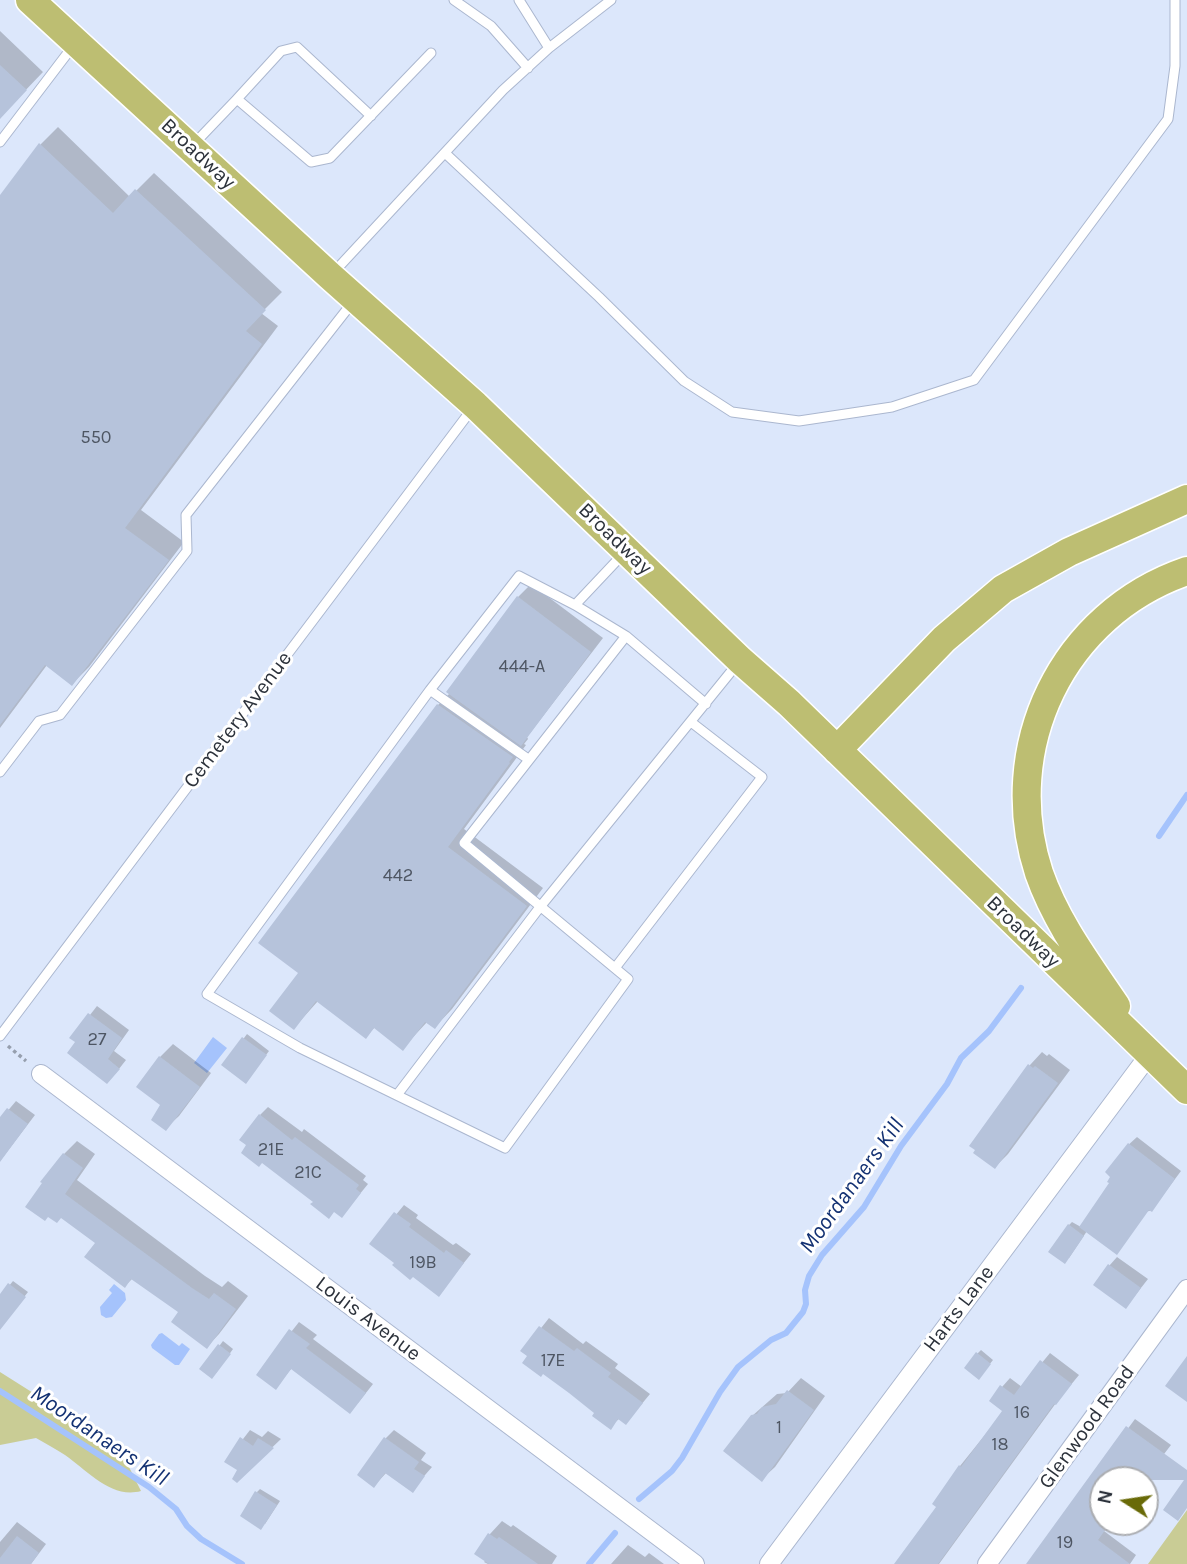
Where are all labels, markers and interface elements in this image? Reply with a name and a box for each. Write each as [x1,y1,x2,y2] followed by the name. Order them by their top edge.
[156,113,240,195] street label: Broadway
[80,427,112,449] house number: 550
[573,498,657,580] street label: Broadway
[179,647,297,793] street label: Cemetery Avenue
[499,656,545,678] house number: 444-A
[383,865,413,887] house number: 442
[981,891,1065,973] street label: Broadway
[88,1029,106,1051] house number: 27
[794,1113,910,1259] water label: Moordanaers Kill
[258,1139,284,1161] house number: 21E
[294,1162,322,1184] house number: 21C
[409,1252,437,1274] house number: 19B
[918,1261,1000,1357] street label: Harts Lane
[310,1271,426,1367] street label: Louis Avenue
[541,1350,565,1372] house number: 17E
[1034,1360,1140,1494] street label: Glenwood Road
[25,1380,173,1492] water label: Moordanaers Kill
[1014,1402,1030,1424] house number: 16
[776,1417,782,1439] house number: 1
[991,1434,1009,1456] house number: 18
[1089,1466,1159,1536] north arrow
[1093,1488,1118,1506] text: N
[1057,1532,1073,1554] house number: 19

